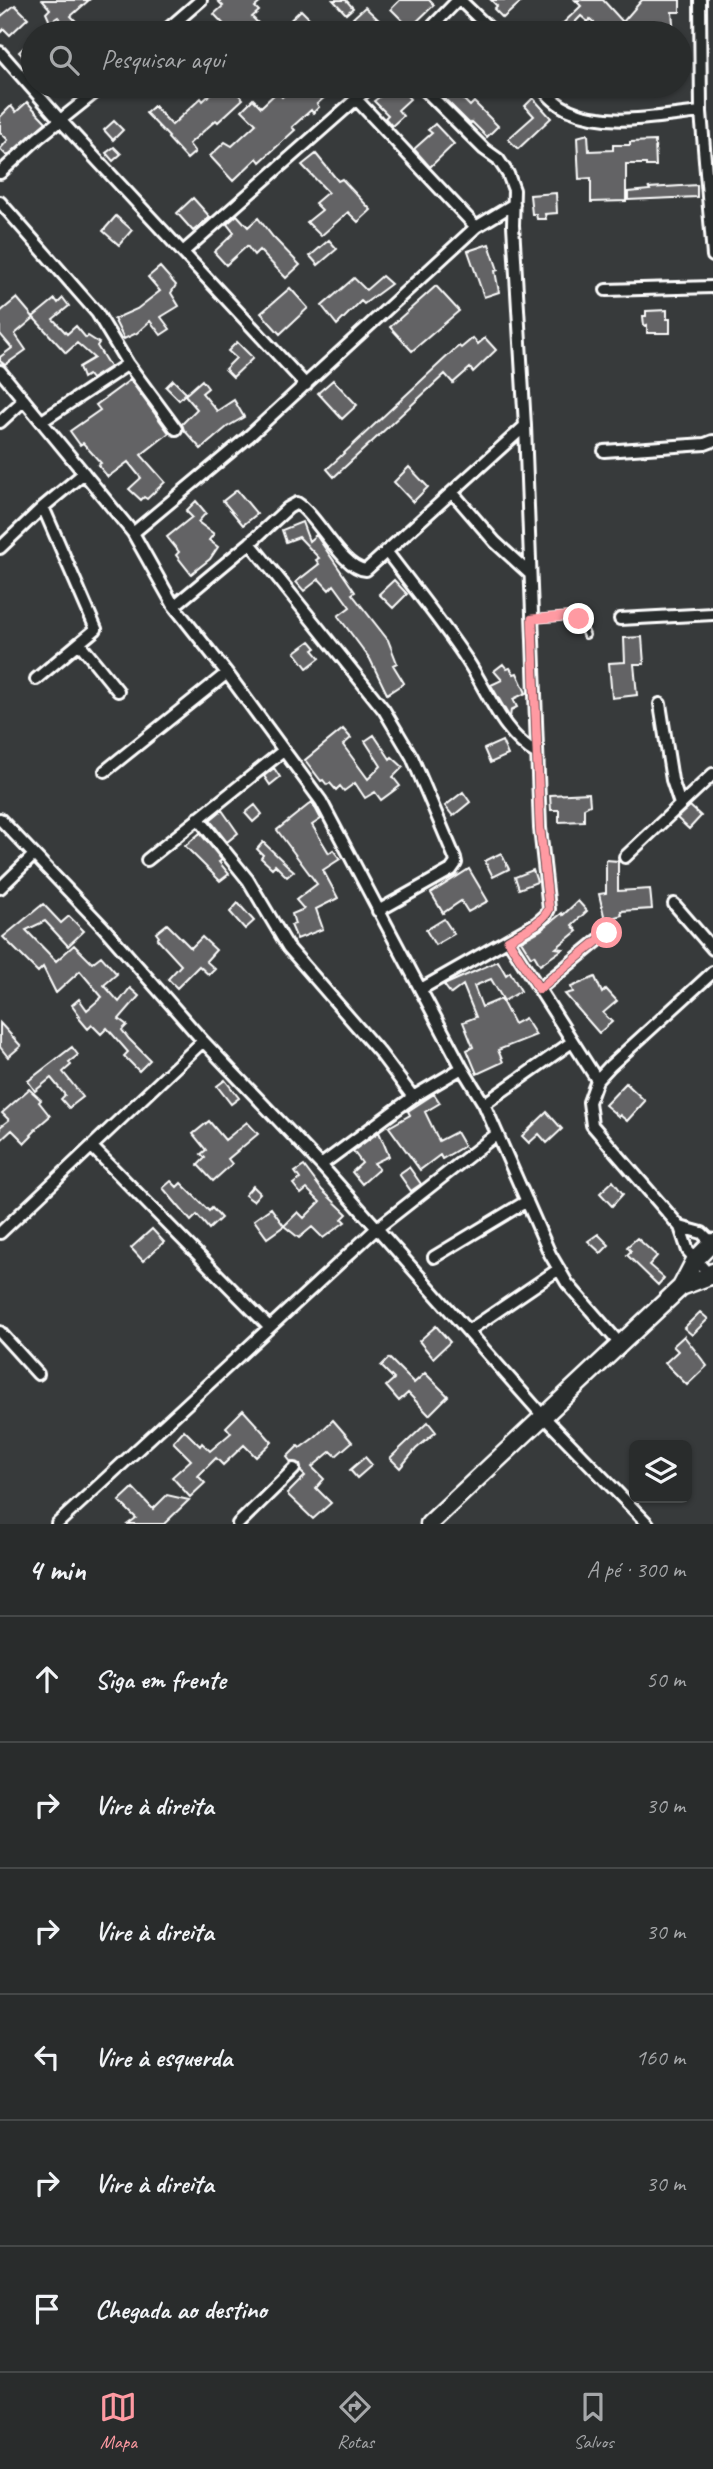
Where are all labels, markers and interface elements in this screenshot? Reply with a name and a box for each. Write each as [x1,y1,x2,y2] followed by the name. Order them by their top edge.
[21,21,692,98] search box
[45,41,83,79] icon: search
[101,43,225,76] text: Pesquisar aqui
[563,603,594,634] route end
[591,917,622,948] route start
[629,1440,692,1503] map controls
[629,1440,692,1503] button: layers
[28,1551,85,1589] text: 4 min
[587,1555,685,1584] text: A pé · 300 m
[28,1660,66,1698] icon: ahead
[95,1663,226,1696] text: Siga em frente
[646,1665,685,1694] text: 50 m
[28,1786,66,1824] icon: right
[95,1789,214,1822] text: Vire à direita
[646,1791,685,1820] text: 30 m
[28,1912,66,1950] icon: right
[95,1915,214,1948] text: Vire à direita
[646,1917,685,1946] text: 30 m
[28,2038,66,2076] icon: left
[95,2041,232,2074] text: Vire à esquerda
[636,2043,685,2072] text: 160 m
[28,2164,66,2202] icon: right
[95,2167,214,2200] text: Vire à direita
[646,2169,685,2198] text: 30 m
[28,2290,66,2328] icon: arrive
[95,2293,267,2326] text: Chegada ao destino
[99,2388,137,2454] tab: Mapa
[336,2388,374,2454] tab: Rotas
[573,2388,614,2454] tab: Salvos

